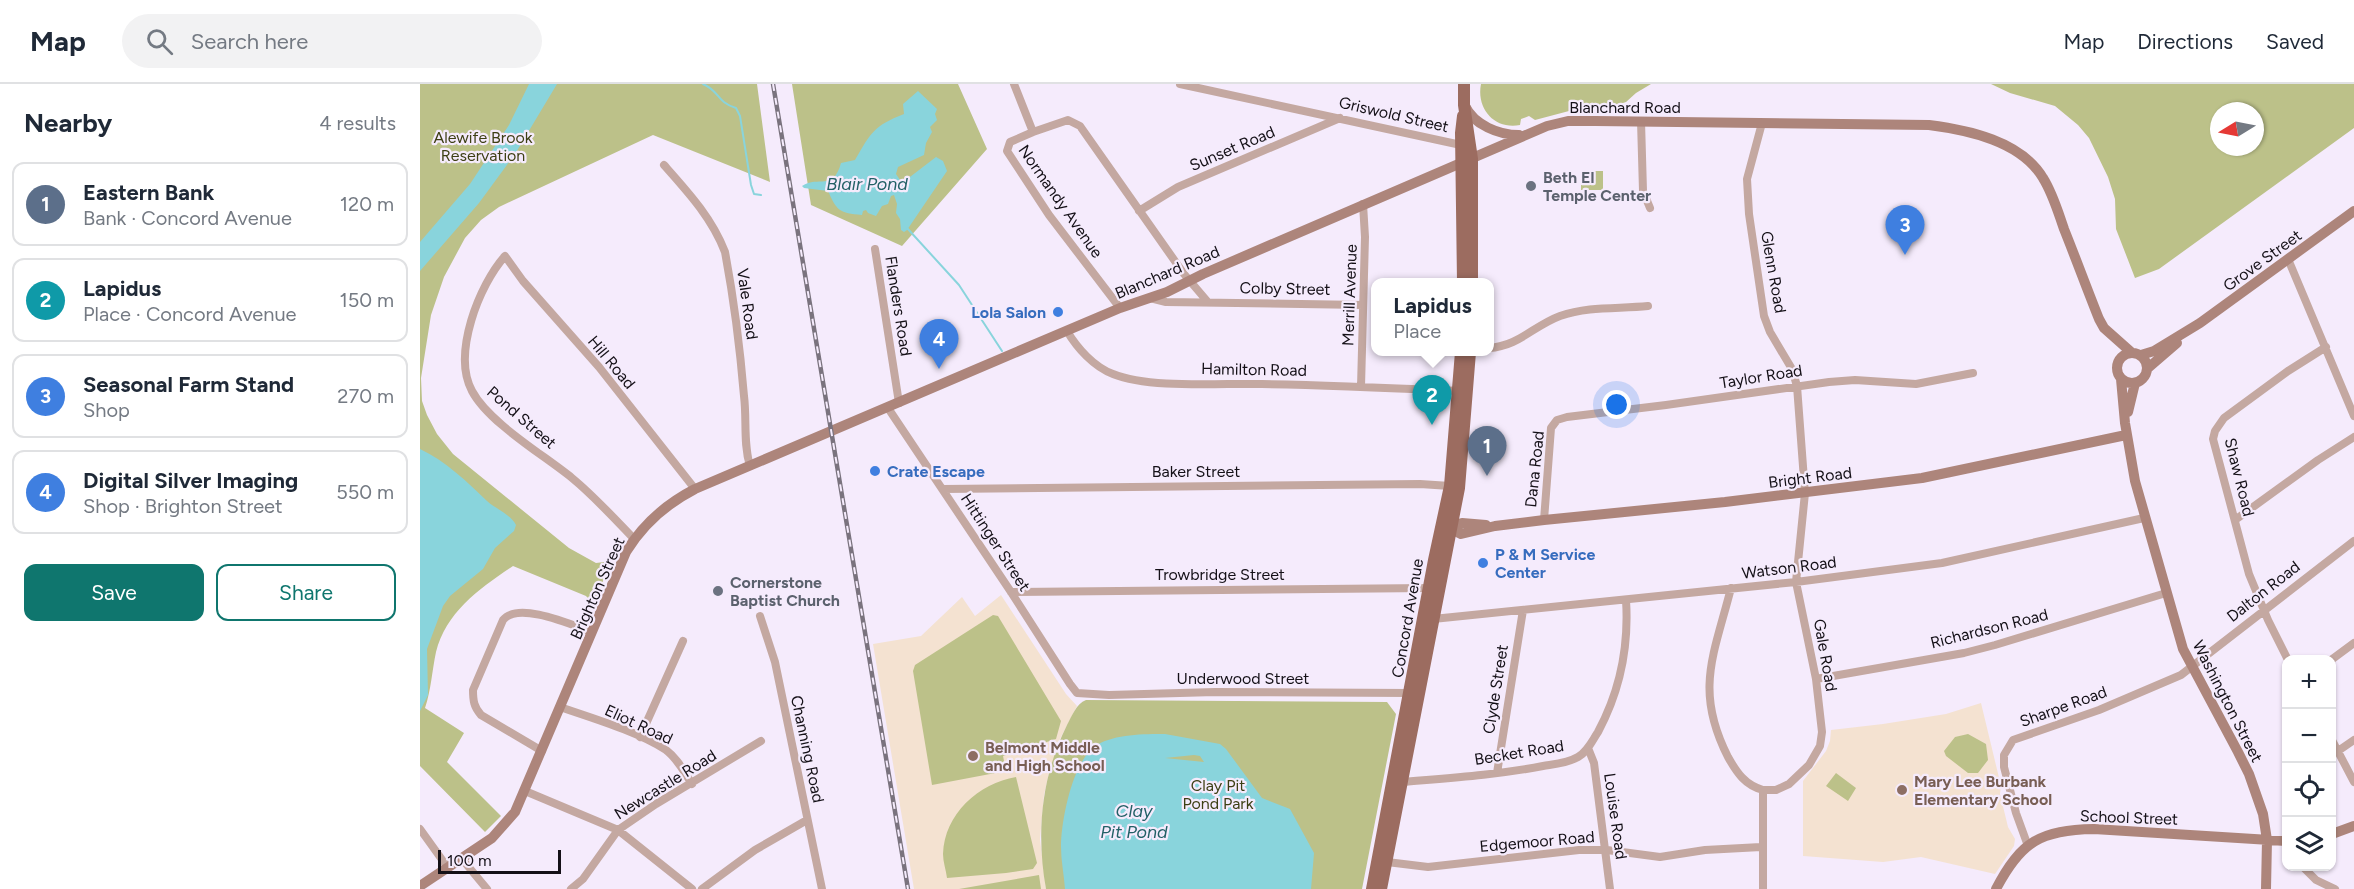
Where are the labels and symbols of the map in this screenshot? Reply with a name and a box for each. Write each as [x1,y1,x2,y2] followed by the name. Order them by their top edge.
[1337,93,1451,136] street label: Griswold Street
[1569,98,1681,117] street label: Blanchard Road
[2210,102,2264,156] north arrow
[1187,122,1278,175] street label: Sunset Road
[433,128,533,165] park label: Alewife Brook Reservation
[1014,141,1107,262] street label: Normandy Avenue
[1543,168,1651,205] place label: Beth El Temple Center
[826,173,908,195] water label: Blair Pond
[1524,179,1538,193] marker: Beth El Temple Center
[1886,206,1924,255] pin: 3
[2219,226,2305,295] street label: Grove Street
[1757,230,1790,315] street label: Glenn Road
[1112,242,1222,303] street label: Blanchard Road
[1338,244,1361,346] street label: Merrill Avenue
[881,255,916,357] street label: Flanders Road
[733,267,762,341] street label: Vale Road
[1239,278,1330,299] street label: Colby Street
[971,303,1046,322] place label: Lola Salon
[1051,305,1065,319] marker: Lola Salon
[920,320,958,369] pin: 4
[584,332,639,393] street label: Hill Road
[1201,359,1307,380] street label: Hamilton Road
[1718,361,1804,392] street label: Taylor Road
[1412,376,1452,425] pin: 2
[483,382,560,453] street label: Pond Street
[1602,390,1631,419] your location
[1468,426,1506,476] pin: 1
[1521,430,1548,508] street label: Dana Road
[2221,436,2258,518] street label: Shaw Road
[887,462,985,481] place label: Crate Escape
[1152,462,1240,481] street label: Baker Street
[1767,463,1853,492] street label: Bright Road
[868,464,882,478] marker: Crate Escape
[957,490,1034,595] street label: Hittinger Street
[566,534,629,642] street label: Brighton Street
[1495,545,1596,582] place label: P & M Service Center
[1741,552,1838,583] street label: Watson Road
[1476,556,1490,570] marker: P & M Service Center
[1388,557,1427,679] street label: Concord Avenue
[2223,557,2304,626] street label: Dalton Road
[1155,565,1285,584] street label: Trowbridge Street
[730,573,840,610] place label: Cornerstone Baptist Church
[711,584,725,598] marker: Cornerstone Baptist Church
[1928,605,2050,652] street label: Richardson Road
[1810,617,1841,693] street label: Gale Road
[2189,637,2266,765] street label: Washington Street
[1479,643,1512,735] street label: Clyde Street
[1177,669,1309,688] street label: Underwood Street
[2017,682,2109,731] street label: Sharpe Road
[787,694,828,805] street label: Channing Road
[602,700,676,748] street label: Eliot Road
[1473,736,1565,769] street label: Becket Road
[985,738,1105,775] place label: Belmont Middle and High School
[611,745,720,823] street label: Newcastle Road
[966,749,980,763] marker: Belmont Middle and High School
[1600,772,1631,861] street label: Louise Road
[1914,772,2052,809] place label: Mary Lee Burbank Elementary School
[1182,776,1254,813] park label: Clay Pit Pond Park
[1895,783,1909,797] marker: Mary Lee Burbank Elementary School
[1100,800,1168,843] water label: Clay Pit Pond
[2080,806,2178,829] street label: School Street
[1479,827,1595,856] street label: Edgemoor Road
[438,847,561,874] scale bar

